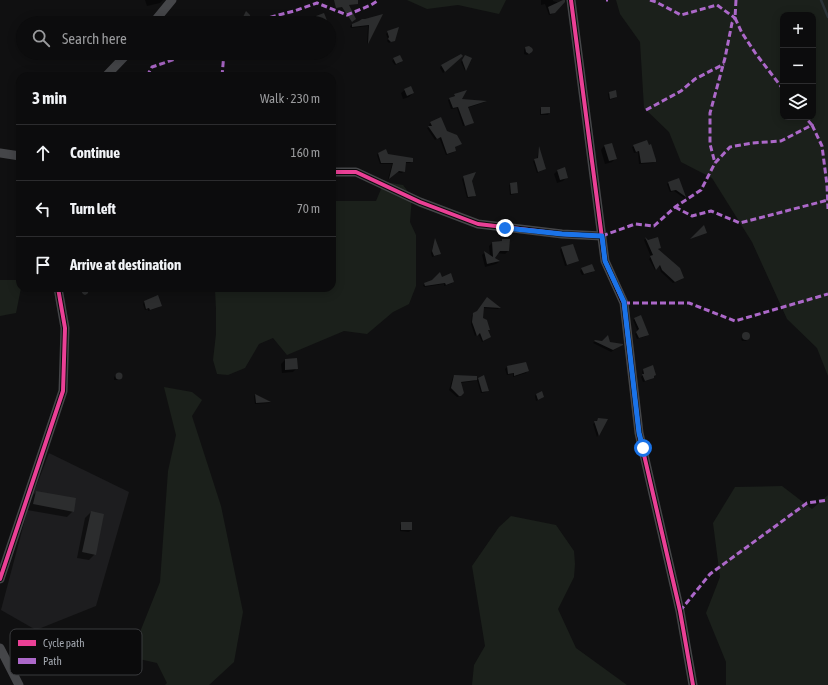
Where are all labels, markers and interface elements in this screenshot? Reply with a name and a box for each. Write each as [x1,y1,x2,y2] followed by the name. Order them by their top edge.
[780,12,816,120] map controls
[780,12,816,48] button: +
[16,16,336,60] search box
[30,27,52,49] icon: search
[62,30,127,47] text: Search here
[780,48,816,84] button: −
[780,84,816,120] button: layers
[32,88,67,108] text: 3 min
[260,91,320,106] text: Walk · 230 m
[32,142,54,164] icon: ahead
[70,144,120,161] text: Continue
[291,145,320,160] text: 160 m
[32,198,54,220] icon: left
[70,200,116,217] text: Turn left
[297,201,320,216] text: 70 m
[496,219,514,237] route end
[32,254,54,276] icon: arrive
[70,256,181,273] text: Arrive at destination
[634,439,652,457] route start
[10,629,142,675] legend
[43,637,85,649] text: Cycle path
[43,655,62,667] text: Path

